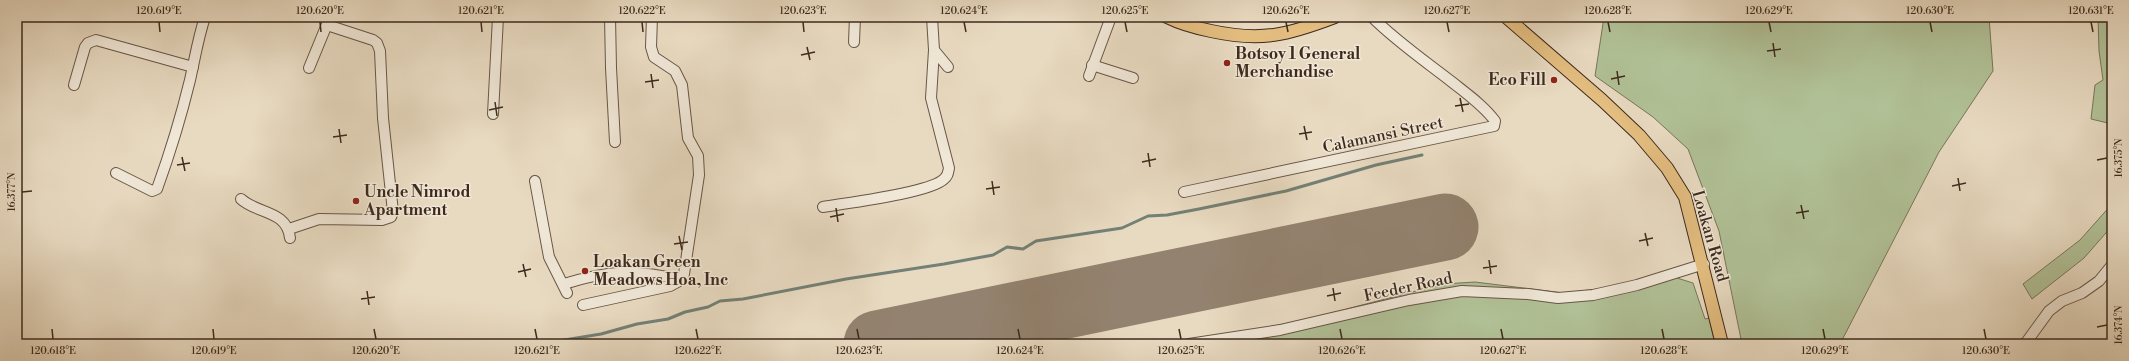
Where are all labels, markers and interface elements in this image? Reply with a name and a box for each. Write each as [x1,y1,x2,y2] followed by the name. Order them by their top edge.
[136,5,182,17] text: 120.619°E
[296,5,344,17] text: 120.620°E
[458,5,504,17] text: 120.621°E
[618,5,666,17] text: 120.622°E
[780,5,827,17] text: 120.623°E
[940,5,988,17] text: 120.624°E
[1102,5,1149,17] text: 120.625°E
[1262,5,1310,17] text: 120.626°E
[1424,5,1470,17] text: 120.627°E
[1584,5,1632,17] text: 120.628°E
[1745,5,1793,17] text: 120.629°E
[1906,5,1954,17] text: 120.630°E
[2068,5,2114,17] text: 120.631°E
[1235,44,1361,82] place label: Botsoy 1 General Merchandise
[1222,58,1232,68] marker: Botsoy 1 General Merchandise
[1488,70,1547,90] place label: Eco Fill
[1549,75,1559,85] marker: Eco Fill
[1321,112,1445,158] street label: Calamansi Street
[2113,138,2125,178] text: 16.375°N
[6,172,18,211] text: 16.377°N
[363,182,471,220] place label: Uncle Nimrod Apartment
[1687,188,1733,284] street label: Loakan Road
[351,196,361,206] marker: Uncle Nimrod Apartment
[593,252,728,290] place label: Loakan Green Meadows Hoa, Inc
[580,266,590,276] marker: Loakan Green Meadows Hoa, Inc
[1362,268,1454,306] street label: Feeder Road
[2113,305,2125,345] text: 16.374°N
[30,345,76,357] text: 120.618°E
[191,345,237,357] text: 120.619°E
[352,345,400,357] text: 120.620°E
[514,345,560,357] text: 120.621°E
[674,345,722,357] text: 120.622°E
[836,345,883,357] text: 120.623°E
[996,345,1044,357] text: 120.624°E
[1158,345,1205,357] text: 120.625°E
[1318,345,1366,357] text: 120.626°E
[1480,345,1526,357] text: 120.627°E
[1640,345,1688,357] text: 120.628°E
[1801,345,1849,357] text: 120.629°E
[1962,345,2010,357] text: 120.630°E

